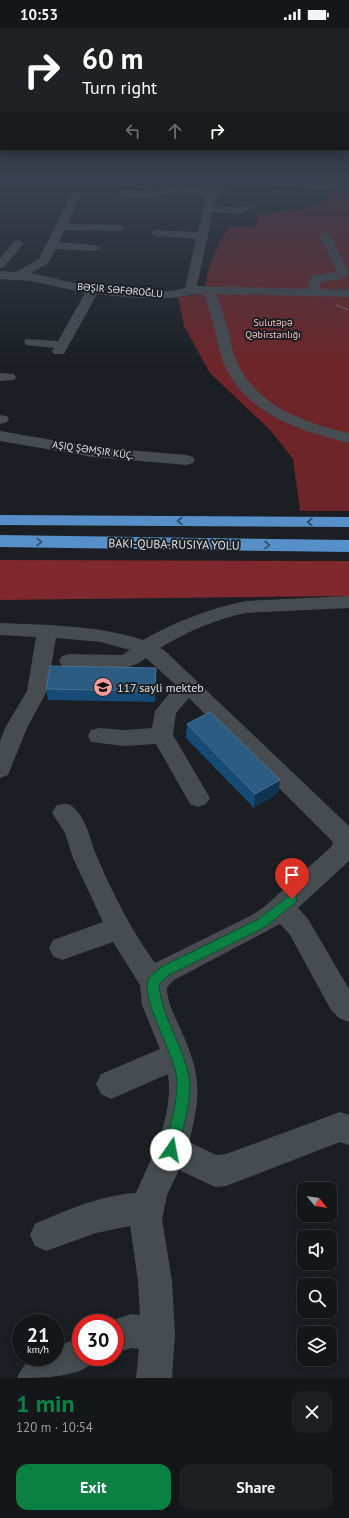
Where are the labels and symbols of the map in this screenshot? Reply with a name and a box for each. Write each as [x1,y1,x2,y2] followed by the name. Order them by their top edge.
[77,280,163,300] street label: BƏŞIR SƏFƏROĞLU
[245,316,301,341] park label: Sulutəpə Qəbirstanlığı
[52,438,134,462] street label: AŞIQ ŞƏMŞIR KÜÇ.
[177,517,183,525] one-way arrow
[307,518,313,526] one-way arrow
[108,535,240,553] street label: BAKI-QUBA-RUSIYA YOLU
[36,538,42,546] one-way arrow
[264,541,270,549] one-way arrow
[92,676,114,698] school or university icon: 117 sayli mekteb
[117,680,204,695] place label: 117 sayli mekteb
[275,858,309,899] pin
[150,1129,192,1171] position arrow
[297,1182,337,1222] north arrow
[72,1314,124,1366] speed limit sign: 30

